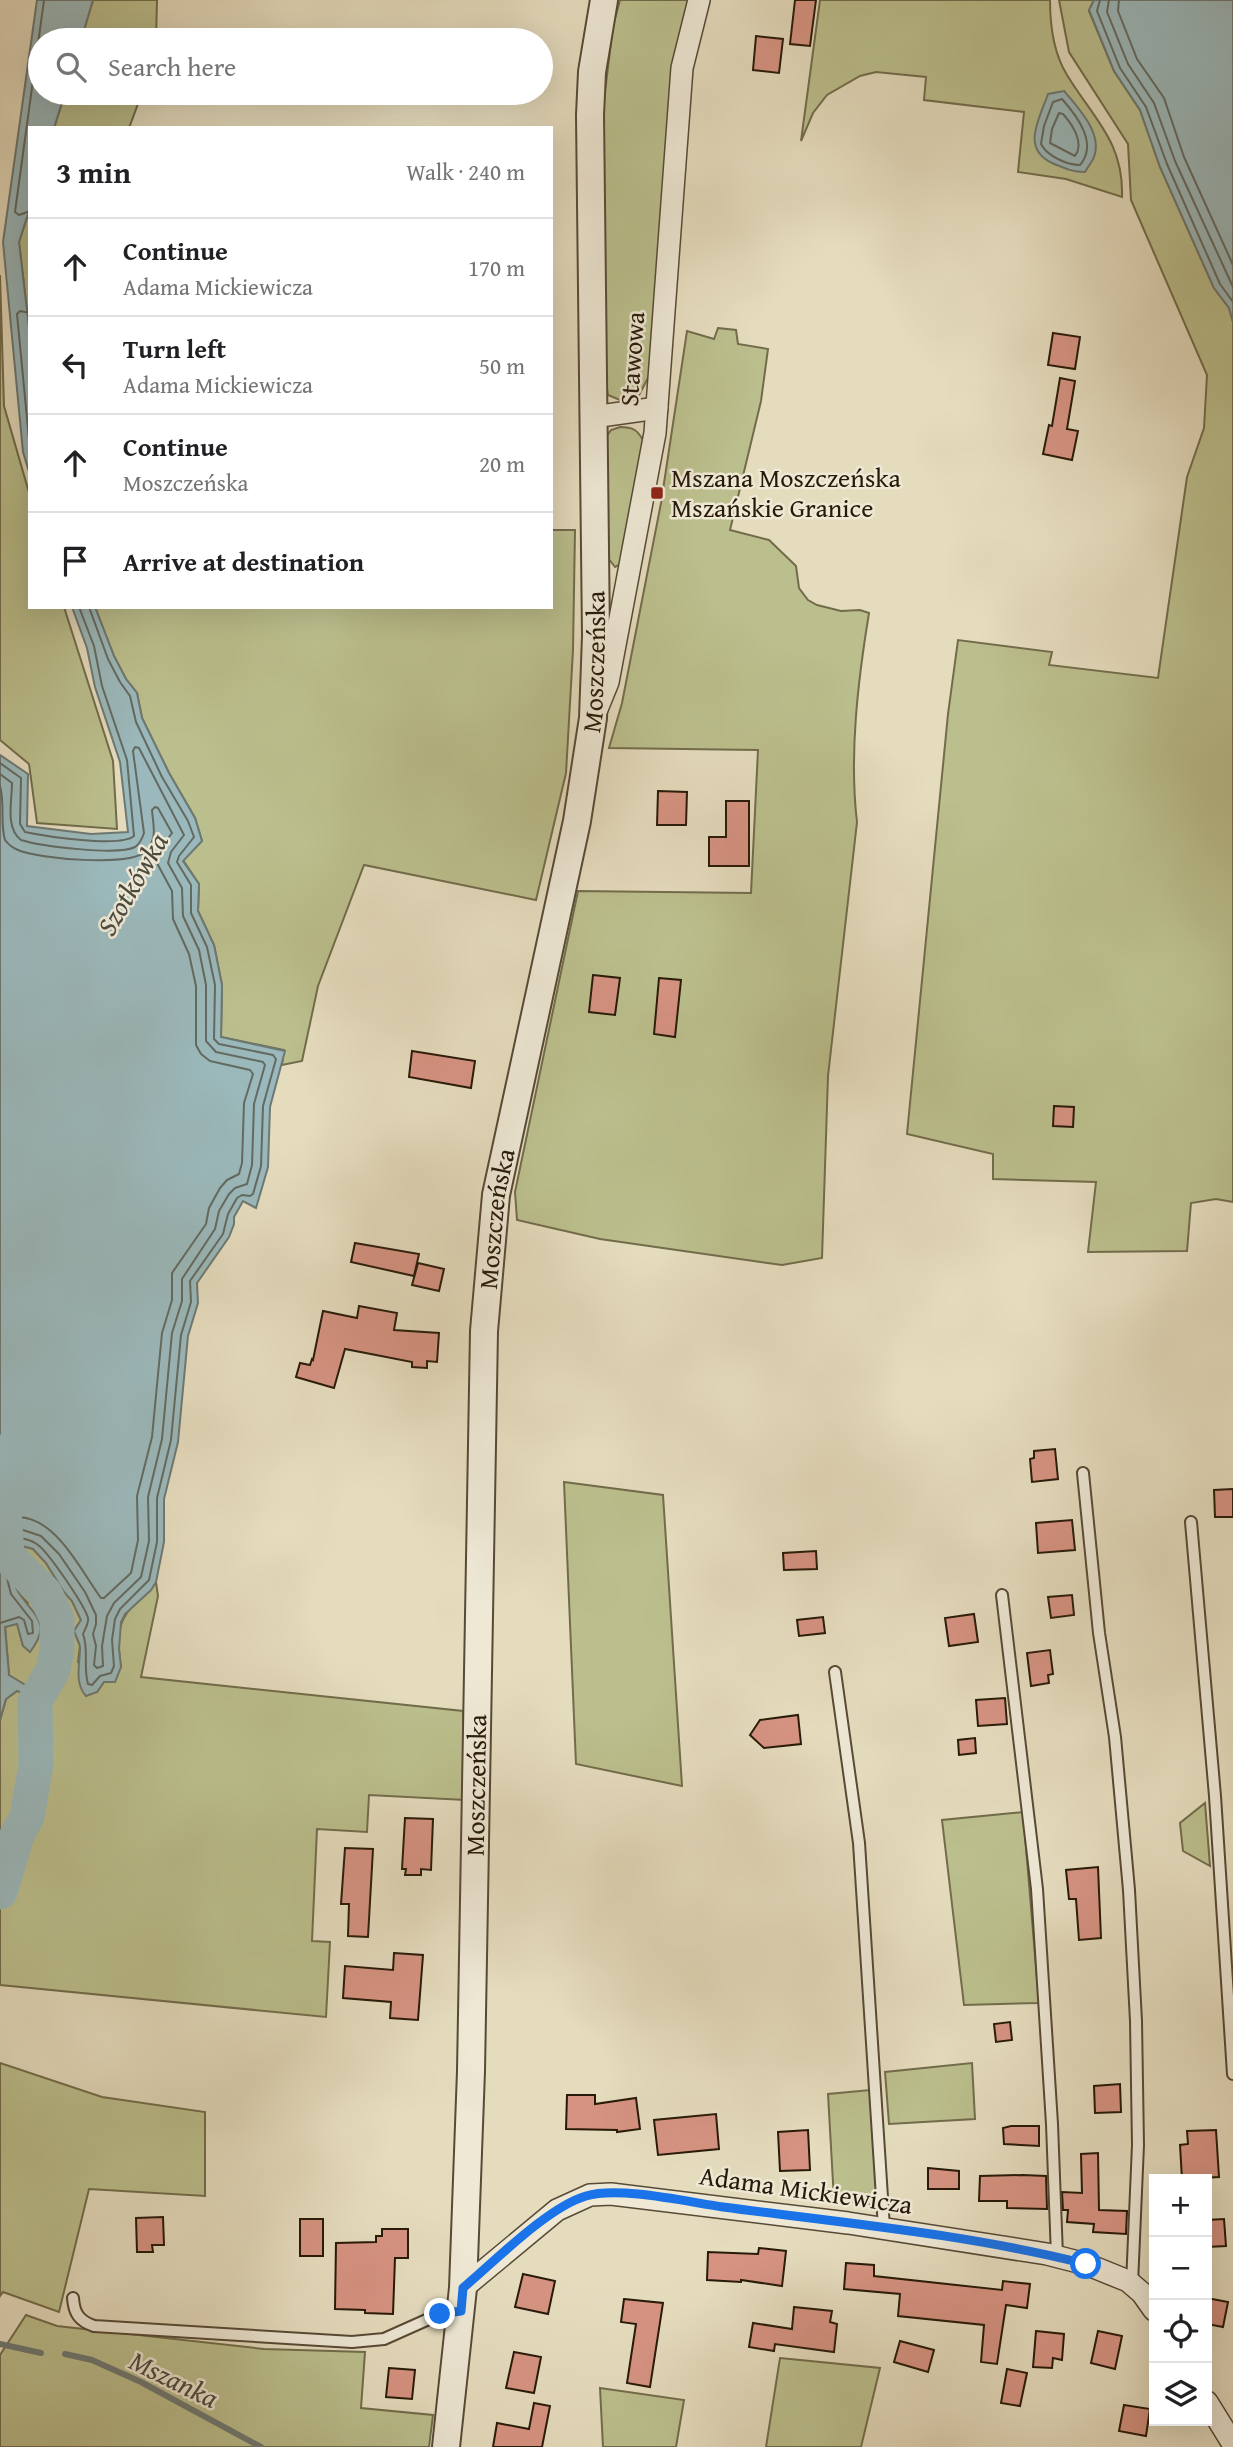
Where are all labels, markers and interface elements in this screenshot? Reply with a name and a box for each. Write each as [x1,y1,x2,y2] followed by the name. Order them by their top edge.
[28,28,553,105] search box
[108,47,236,86] text: Search here
[52,48,90,86] icon: search
[56,150,131,194] text: 3 min
[406,155,525,188] text: Walk · 240 m
[123,231,228,270] text: Continue
[56,248,94,286] icon: ahead
[468,251,525,284] text: 170 m
[123,270,313,303] text: Adama Mickiewicza
[609,309,654,408] street label: Stawowa
[123,329,226,368] text: Turn left
[56,346,94,384] icon: left
[479,349,525,382] text: 50 m
[123,368,313,401] text: Adama Mickiewicza
[123,427,228,466] text: Continue
[56,444,94,482] icon: ahead
[479,447,525,480] text: 20 m
[671,458,901,527] place label: Mszana Moszczeńska Mszańskie Granice
[123,466,248,499] text: Moszczeńska
[649,485,665,501] marker: Mszana Moszczeńska Mszańskie Granice
[56,542,94,580] icon: arrive
[123,542,364,581] text: Arrive at destination
[571,590,615,735] street label: Moszczeńska
[86,825,178,943] water label: Szotkówka
[468,1144,525,1291] street label: Moszczeńska
[455,1713,496,1856] street label: Moszczeńska
[697,2155,916,2224] street label: Adama Mickiewicza
[1149,2174,1212,2426] map controls
[1149,2174,1212,2237] button: +
[1149,2237,1212,2300] button: −
[1070,2248,1101,2279] route start
[424,2298,455,2329] route end
[1149,2300,1212,2363] button: locate
[123,2339,226,2418] water label: Mszanka
[1149,2363,1212,2426] button: layers

